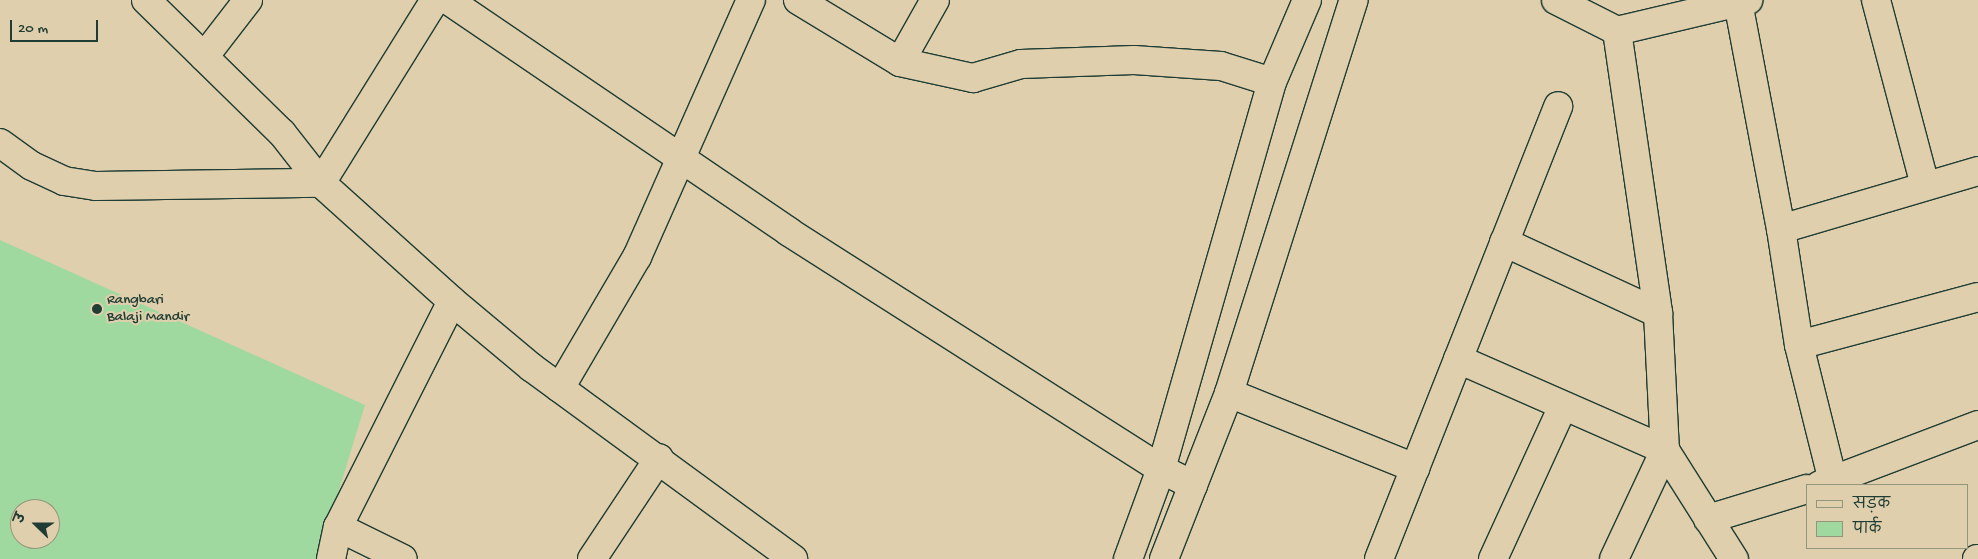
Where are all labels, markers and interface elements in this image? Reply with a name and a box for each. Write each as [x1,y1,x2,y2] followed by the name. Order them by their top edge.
[12,10,100,42] scale bar
[18,20,48,38] text: 20 m
[107,291,189,326] place label: Rangbari Balaji Mandir
[91,303,103,315] marker: Rangbari Balaji Mandir
[1806,484,1968,549] legend
[1853,496,1890,514] text: सड़क
[10,499,60,549] north arrow
[12,511,31,526] text: उ
[1853,521,1881,539] text: पार्क

